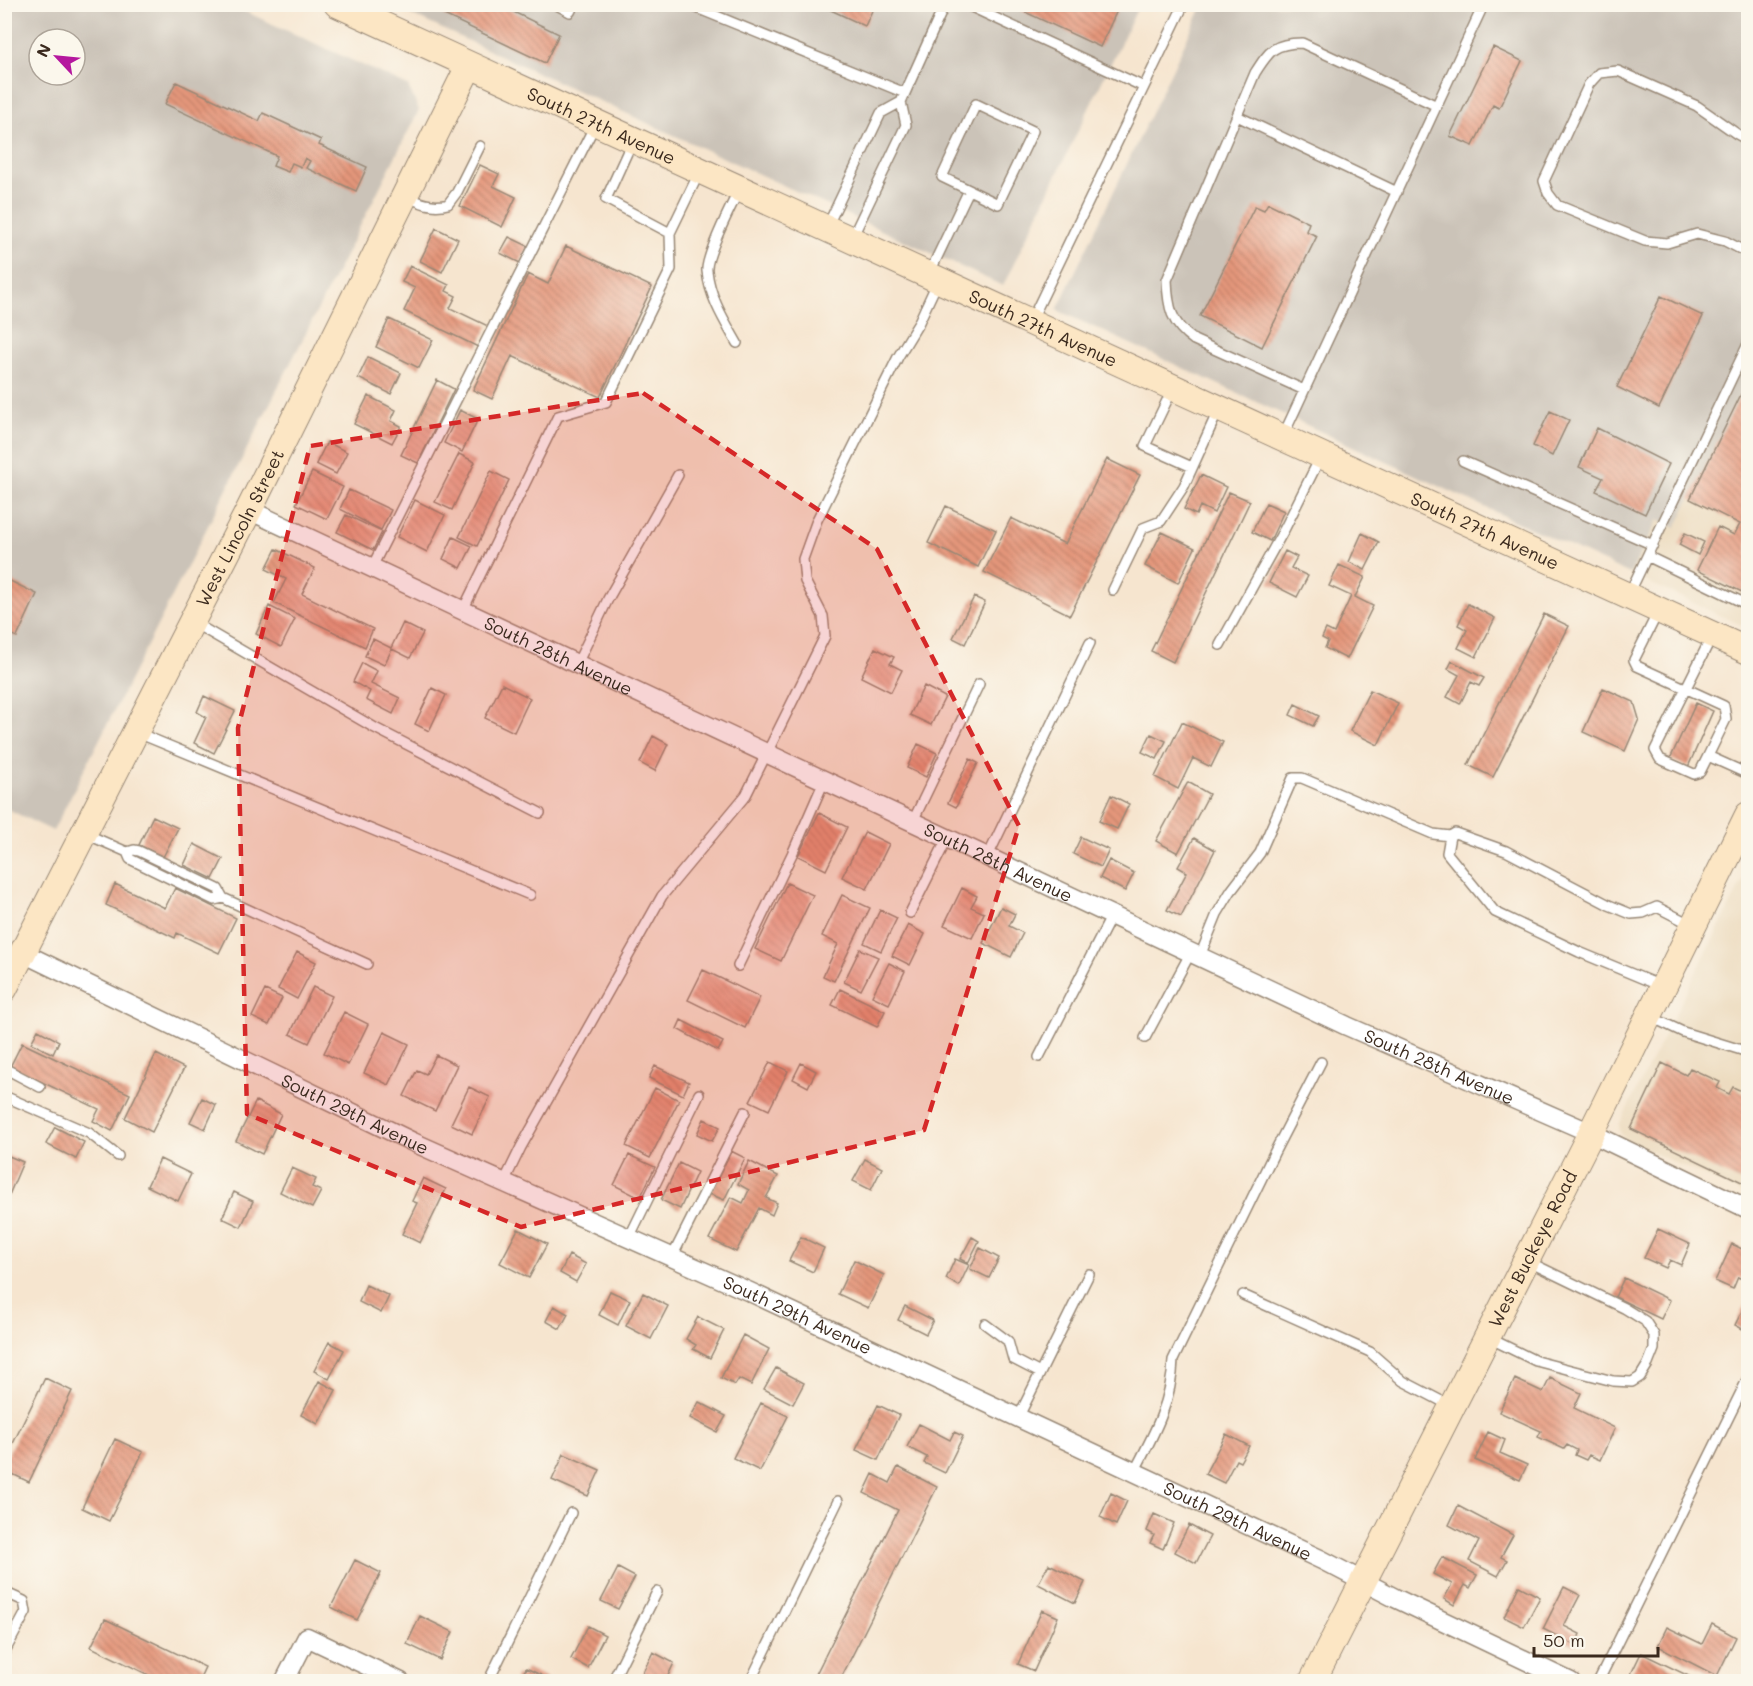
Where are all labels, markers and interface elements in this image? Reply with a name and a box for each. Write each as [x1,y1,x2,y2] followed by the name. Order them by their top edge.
[27,27,87,87] north arrow
[31,40,55,60] text: N
[523,81,680,170] street label: South 27th Avenue
[965,283,1121,372] street label: South 27th Avenue
[190,445,289,610] street label: West Lincoln Street
[1407,486,1563,575] street label: South 27th Avenue
[480,610,637,701] street label: South 28th Avenue
[920,817,1077,907] street label: South 28th Avenue
[1360,1023,1518,1110] street label: South 28th Avenue
[277,1068,433,1160] street label: South 29th Avenue
[1482,1166,1582,1331] street label: West Buckeye Road
[720,1270,876,1359] street label: South 29th Avenue
[1160,1475,1316,1566] street label: South 29th Avenue
[1534,1620,1658,1658] scale bar
[1543,1628,1585,1652] text: 50 m

